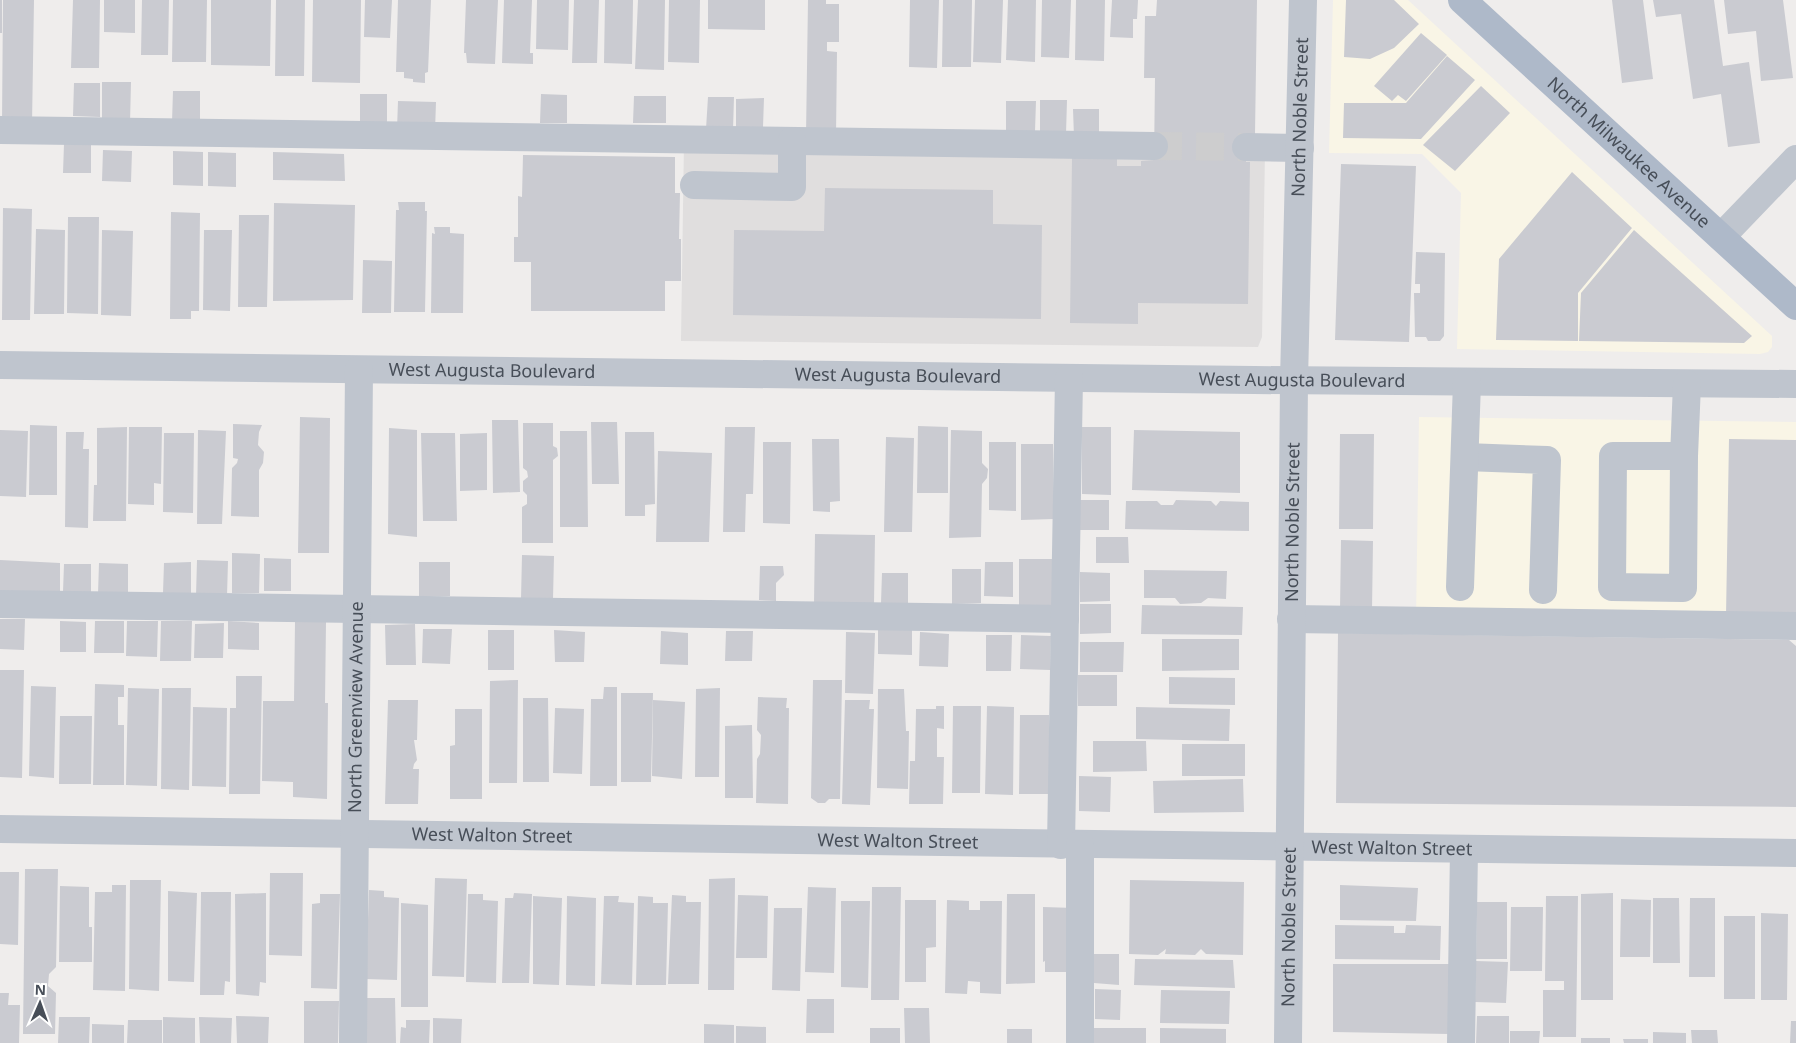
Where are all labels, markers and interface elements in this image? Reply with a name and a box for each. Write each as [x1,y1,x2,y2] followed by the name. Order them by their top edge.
[1285,36,1313,197] street label: North Noble Street
[1543,71,1716,233] street label: North Milwaukee Avenue
[388,357,595,383] street label: West Augusta Boulevard
[794,362,1001,388] street label: West Augusta Boulevard
[1198,366,1405,392] street label: West Augusta Boulevard
[1279,442,1304,602] street label: North Noble Street
[342,601,368,813] street label: North Greenview Avenue
[411,821,573,848] street label: West Walton Street
[817,827,979,854] street label: West Walton Street
[1311,834,1473,860] street label: West Walton Street
[1275,847,1301,1007] street label: North Noble Street
[15,978,65,1028] north arrow
[34,980,46,999] text: N

